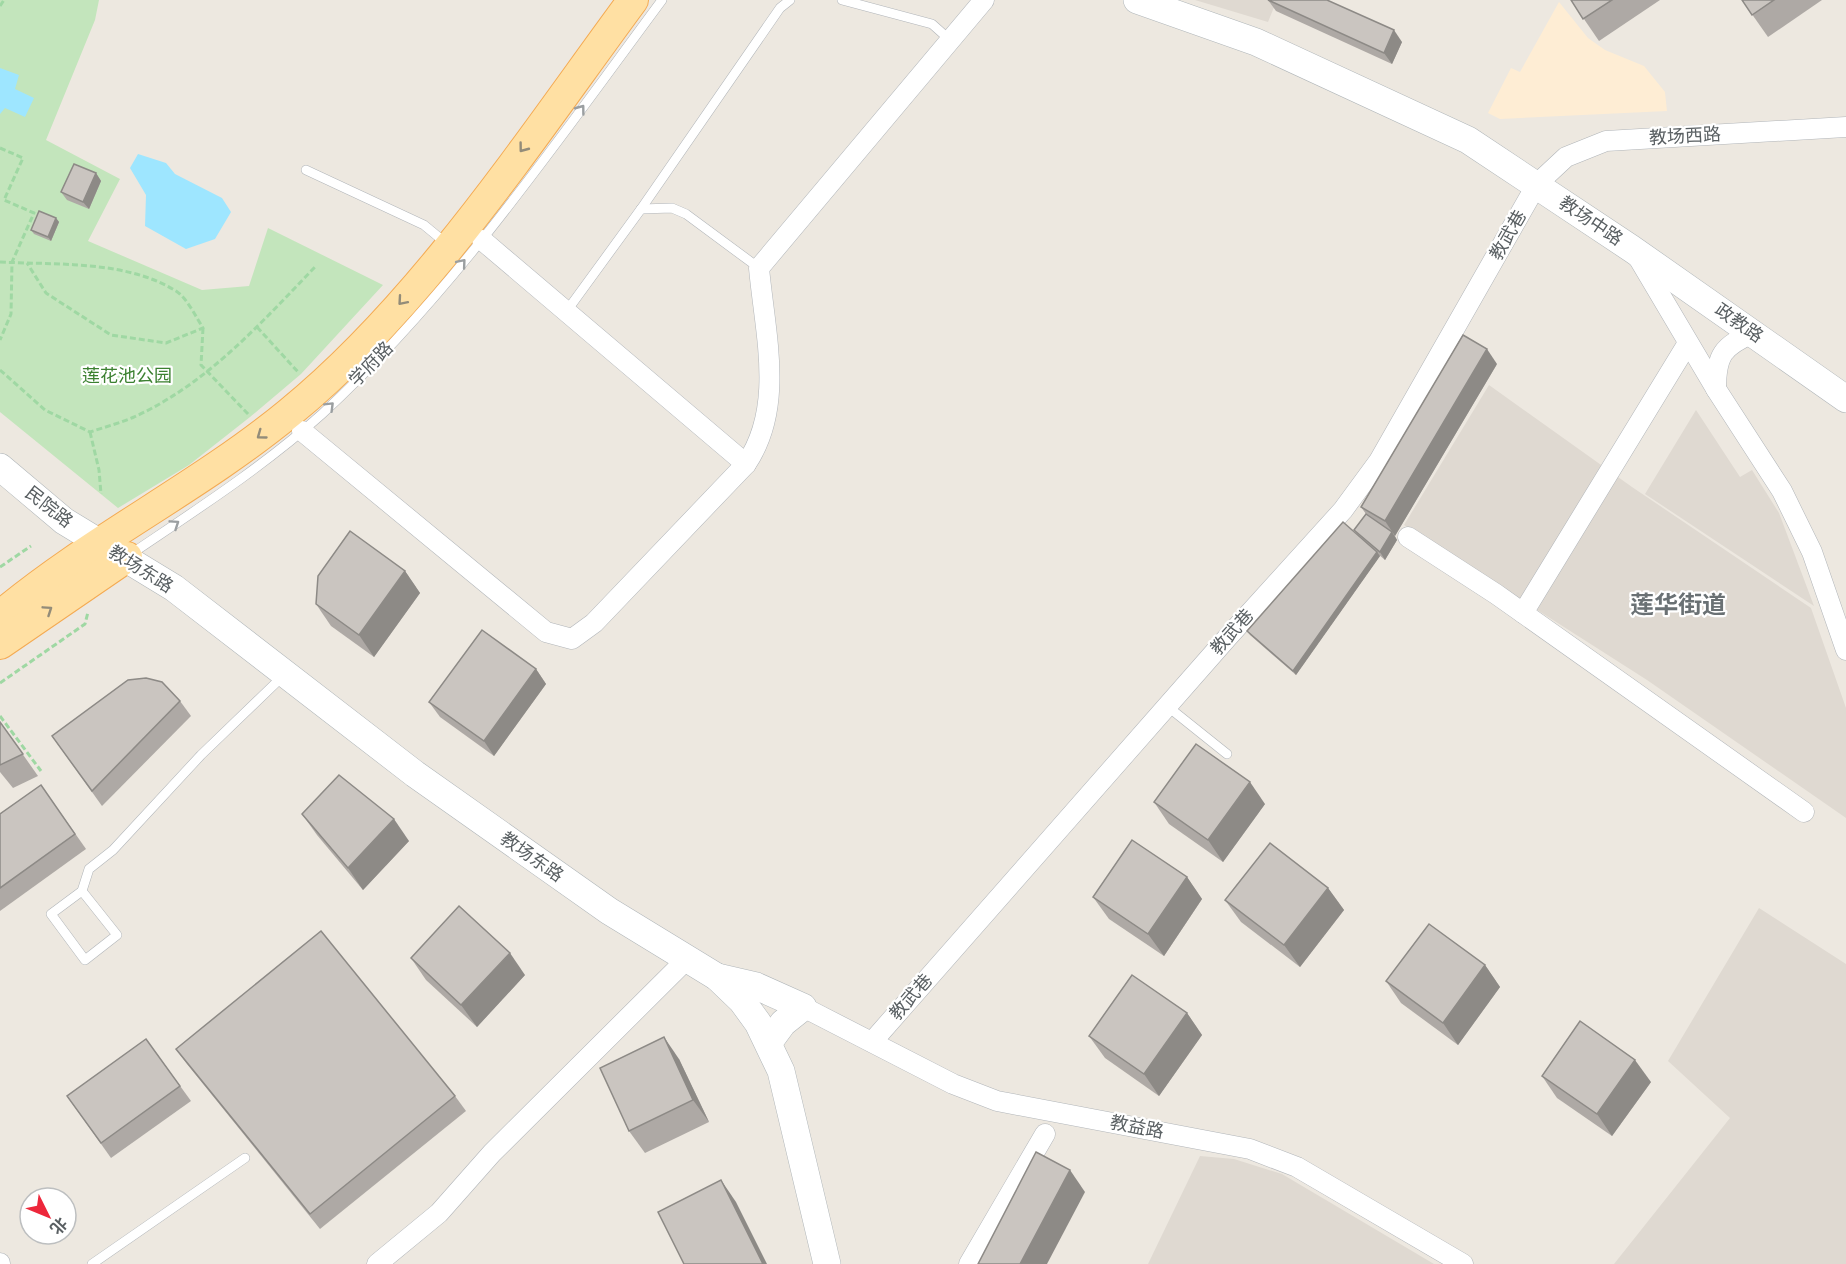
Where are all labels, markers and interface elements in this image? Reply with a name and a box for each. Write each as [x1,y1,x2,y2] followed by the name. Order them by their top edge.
[574,104,585,115] one-way arrow
[1648,123,1721,147] street label: 教场西路
[520,142,531,153] one-way arrow
[1556,192,1627,249] street label: 教场中路
[1485,206,1529,263] street label: 教武巷
[455,259,466,270] one-way arrow
[398,294,409,305] one-way arrow
[1712,299,1767,346] street label: 政教路
[344,337,396,390] street label: 学府路
[82,365,172,385] park label: 莲花池公园
[323,402,333,413] one-way arrow
[257,428,268,439] one-way arrow
[22,482,77,531] street label: 民院路
[168,520,179,531] one-way arrow
[106,541,177,596] street label: 教场东路
[1630,591,1726,618] district label: 莲华街道
[1206,605,1257,658] street label: 教武巷
[42,607,53,618] one-way arrow
[497,827,568,885] street label: 教场东路
[885,969,936,1023] street label: 教武巷
[1109,1111,1166,1141] street label: 教益路
[18,1186,78,1246] north arrow
[47,1214,71,1238] text: 北

